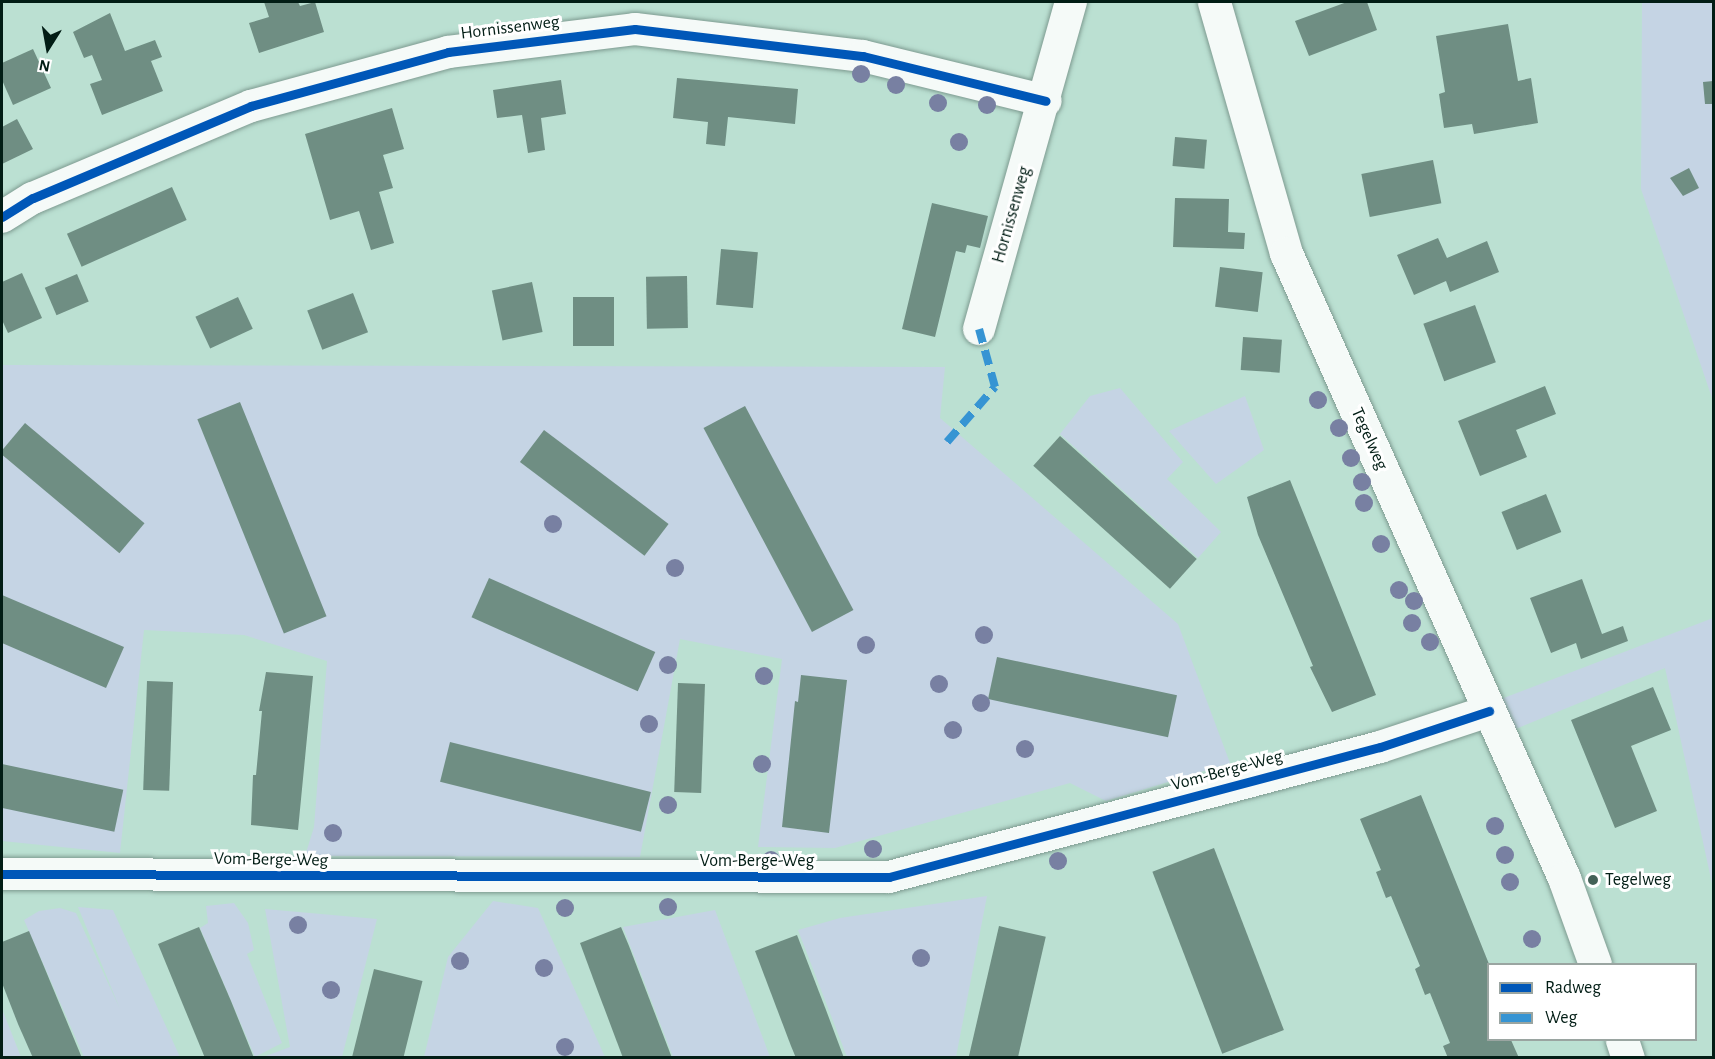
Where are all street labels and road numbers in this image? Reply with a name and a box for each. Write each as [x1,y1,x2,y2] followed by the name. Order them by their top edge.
[459,11,561,45] street label: Hornissenweg
[988,164,1036,266] street label: Hornissenweg
[1346,404,1392,474] street label: Tegelweg
[1169,746,1285,796] street label: Vom-Berge-Weg
[214,848,328,872] street label: Vom-Berge-Weg
[700,850,814,872] street label: Vom-Berge-Weg

